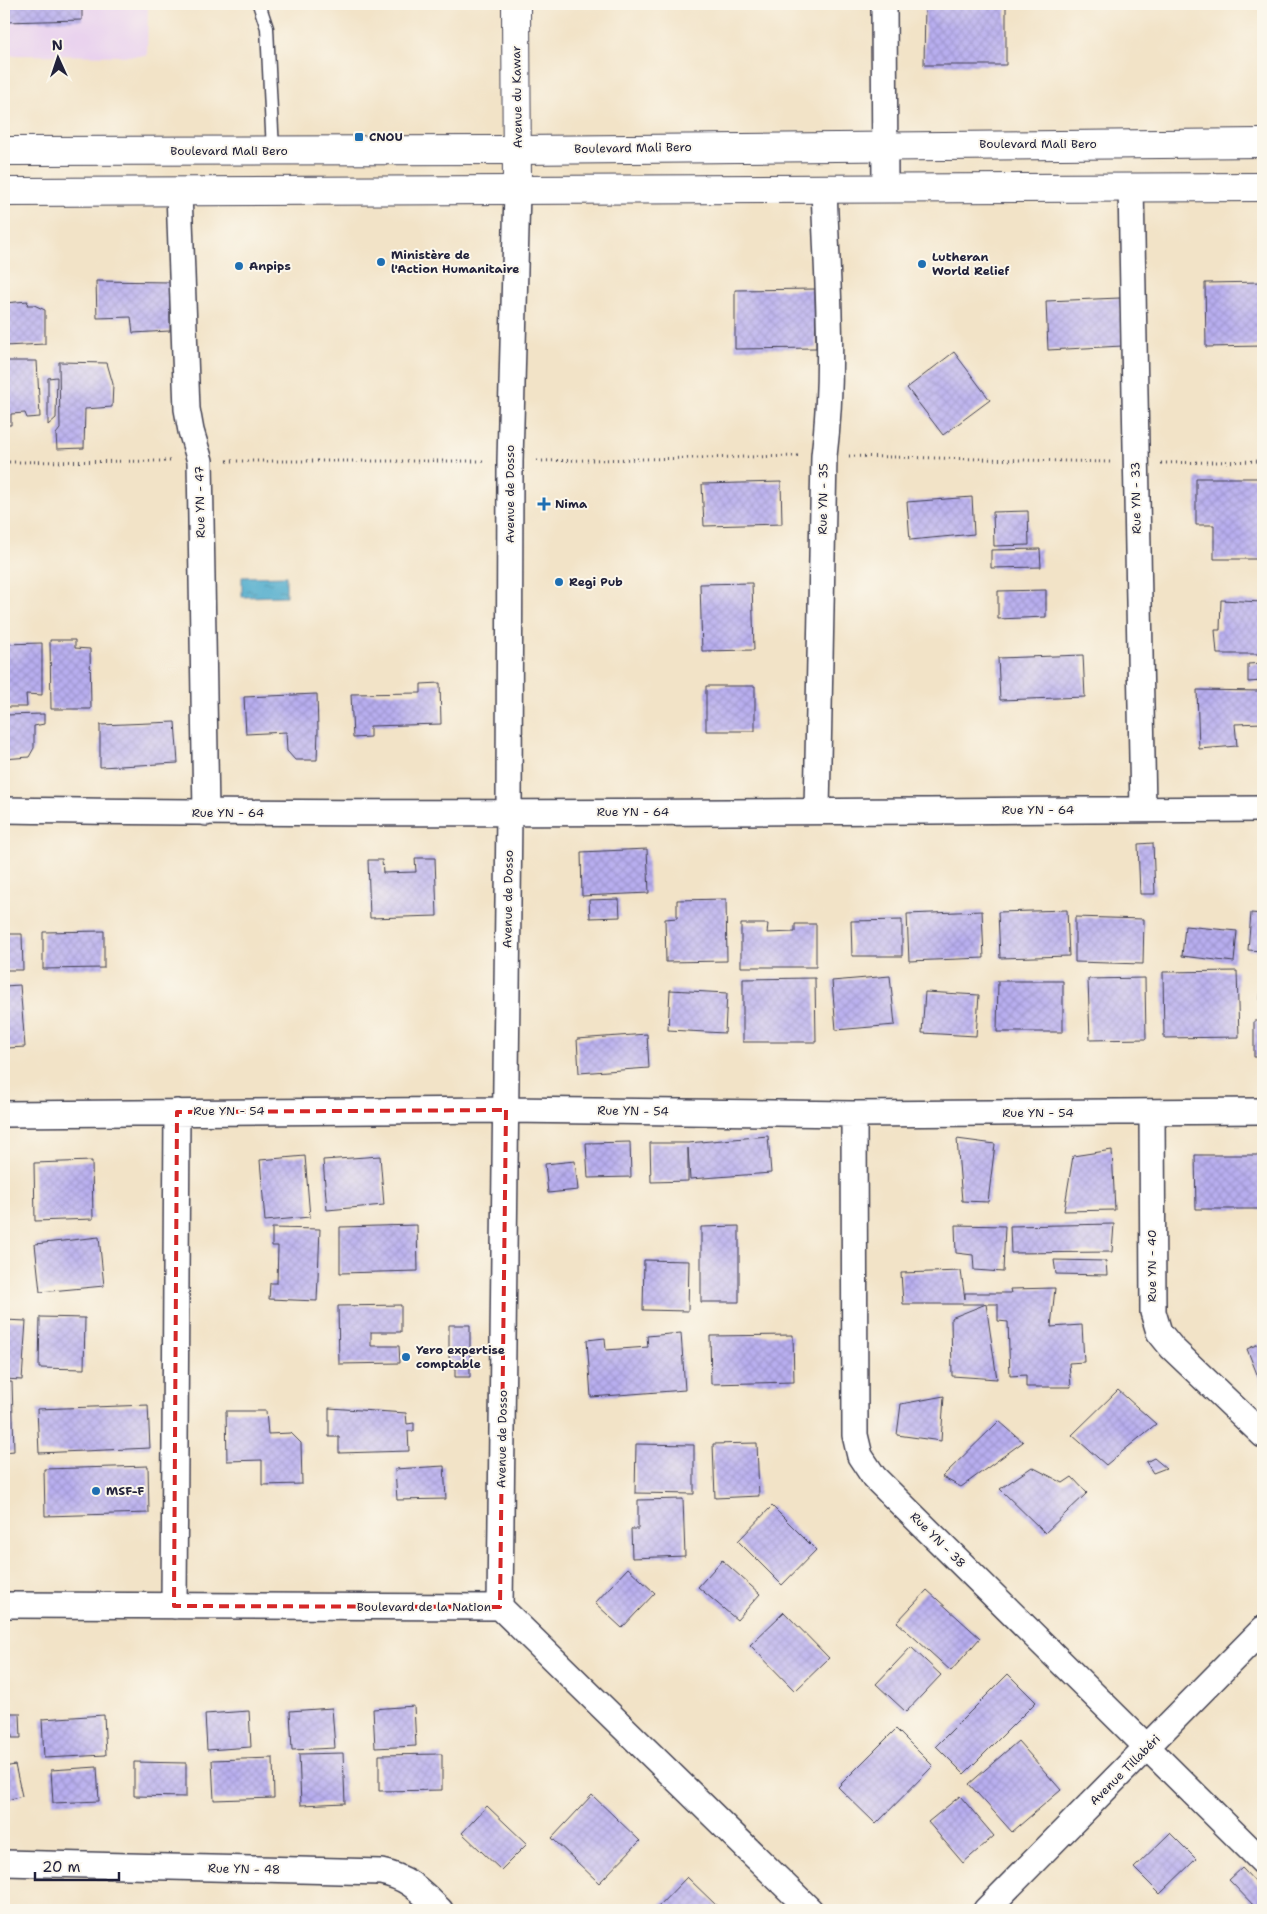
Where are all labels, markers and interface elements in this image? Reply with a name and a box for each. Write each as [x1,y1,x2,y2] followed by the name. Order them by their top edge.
[32,32,82,82] north arrow
[51,36,63,54] text: N
[508,45,526,148] street label: Avenue du Kawar
[369,129,403,145] place label: CNOU
[353,131,365,143] marker: CNOU
[979,136,1097,152] street label: Boulevard Mali Bero
[574,139,692,157] street label: Boulevard Mali Bero
[170,143,288,159] street label: Boulevard Mali Bero
[391,247,520,277] place label: Ministère de l'Action Humanitaire
[932,249,1010,279] place label: Lutheran World Relief
[375,256,387,268] marker: Ministère de l'Action Humanitaire
[249,258,291,274] place label: Anpips
[916,258,928,270] marker: Lutheran World Relief
[233,260,245,272] marker: Anpips
[502,445,518,543] street label: Avenue de Dosso
[1127,462,1145,534] street label: Rue YN - 33
[814,463,832,535] street label: Rue YN - 35
[191,466,209,538] street label: Rue YN - 47
[555,496,588,512] place label: Nima
[537,497,551,511] marker: Nima
[569,574,623,590] place label: Regi Pub
[553,576,565,588] marker: Regi Pub
[1002,802,1074,818] street label: Rue YN - 64
[597,804,669,820] street label: Rue YN - 64
[192,805,264,821] street label: Rue YN - 64
[499,850,517,948] street label: Avenue de Dosso
[597,1102,669,1120] street label: Rue YN - 54
[193,1103,265,1119] street label: Rue YN - 54
[1002,1105,1074,1121] street label: Rue YN - 54
[1144,1230,1160,1302] street label: Rue YN - 40
[416,1342,505,1372] place label: Yero expertise comptable
[400,1351,412,1363] marker: Yero expertise comptable
[493,1390,511,1488] street label: Avenue de Dosso
[106,1483,144,1499] place label: MSF-F
[90,1485,102,1497] marker: MSF-F
[907,1509,969,1571] street label: Rue YN - 38
[357,1599,491,1615] street label: Boulevard de la Nation
[1086,1731,1164,1809] street label: Avenue Tillabéri
[35,1849,119,1881] scale bar
[42,1857,81,1877] text: 20 m
[208,1860,280,1878] street label: Rue YN - 48

